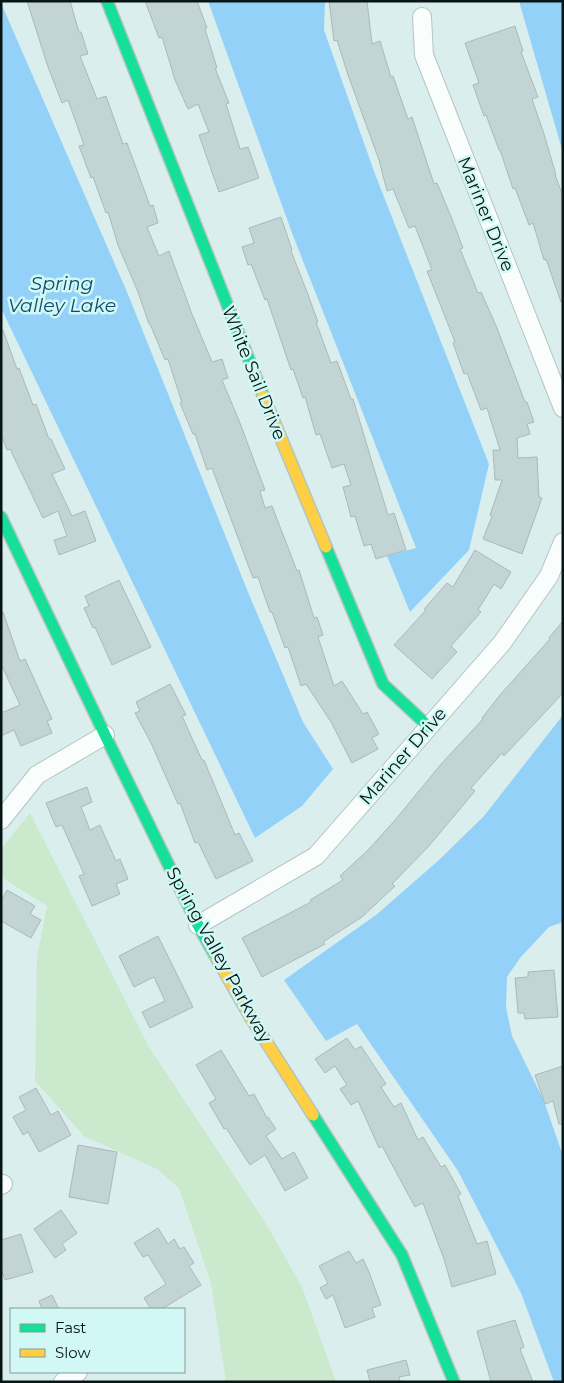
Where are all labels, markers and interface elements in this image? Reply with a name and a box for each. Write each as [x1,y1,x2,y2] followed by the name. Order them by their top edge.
[453,153,519,275] street label: Mariner Drive
[8,272,116,317] water label: Spring Valley Lake
[217,303,291,443] street label: White Sail Drive
[355,703,451,809] street label: Mariner Drive
[161,863,277,1047] street label: Spring Valley Parkway
[10,1308,185,1373] legend
[55,1318,86,1337] text: Fast
[55,1343,91,1362] text: Slow

